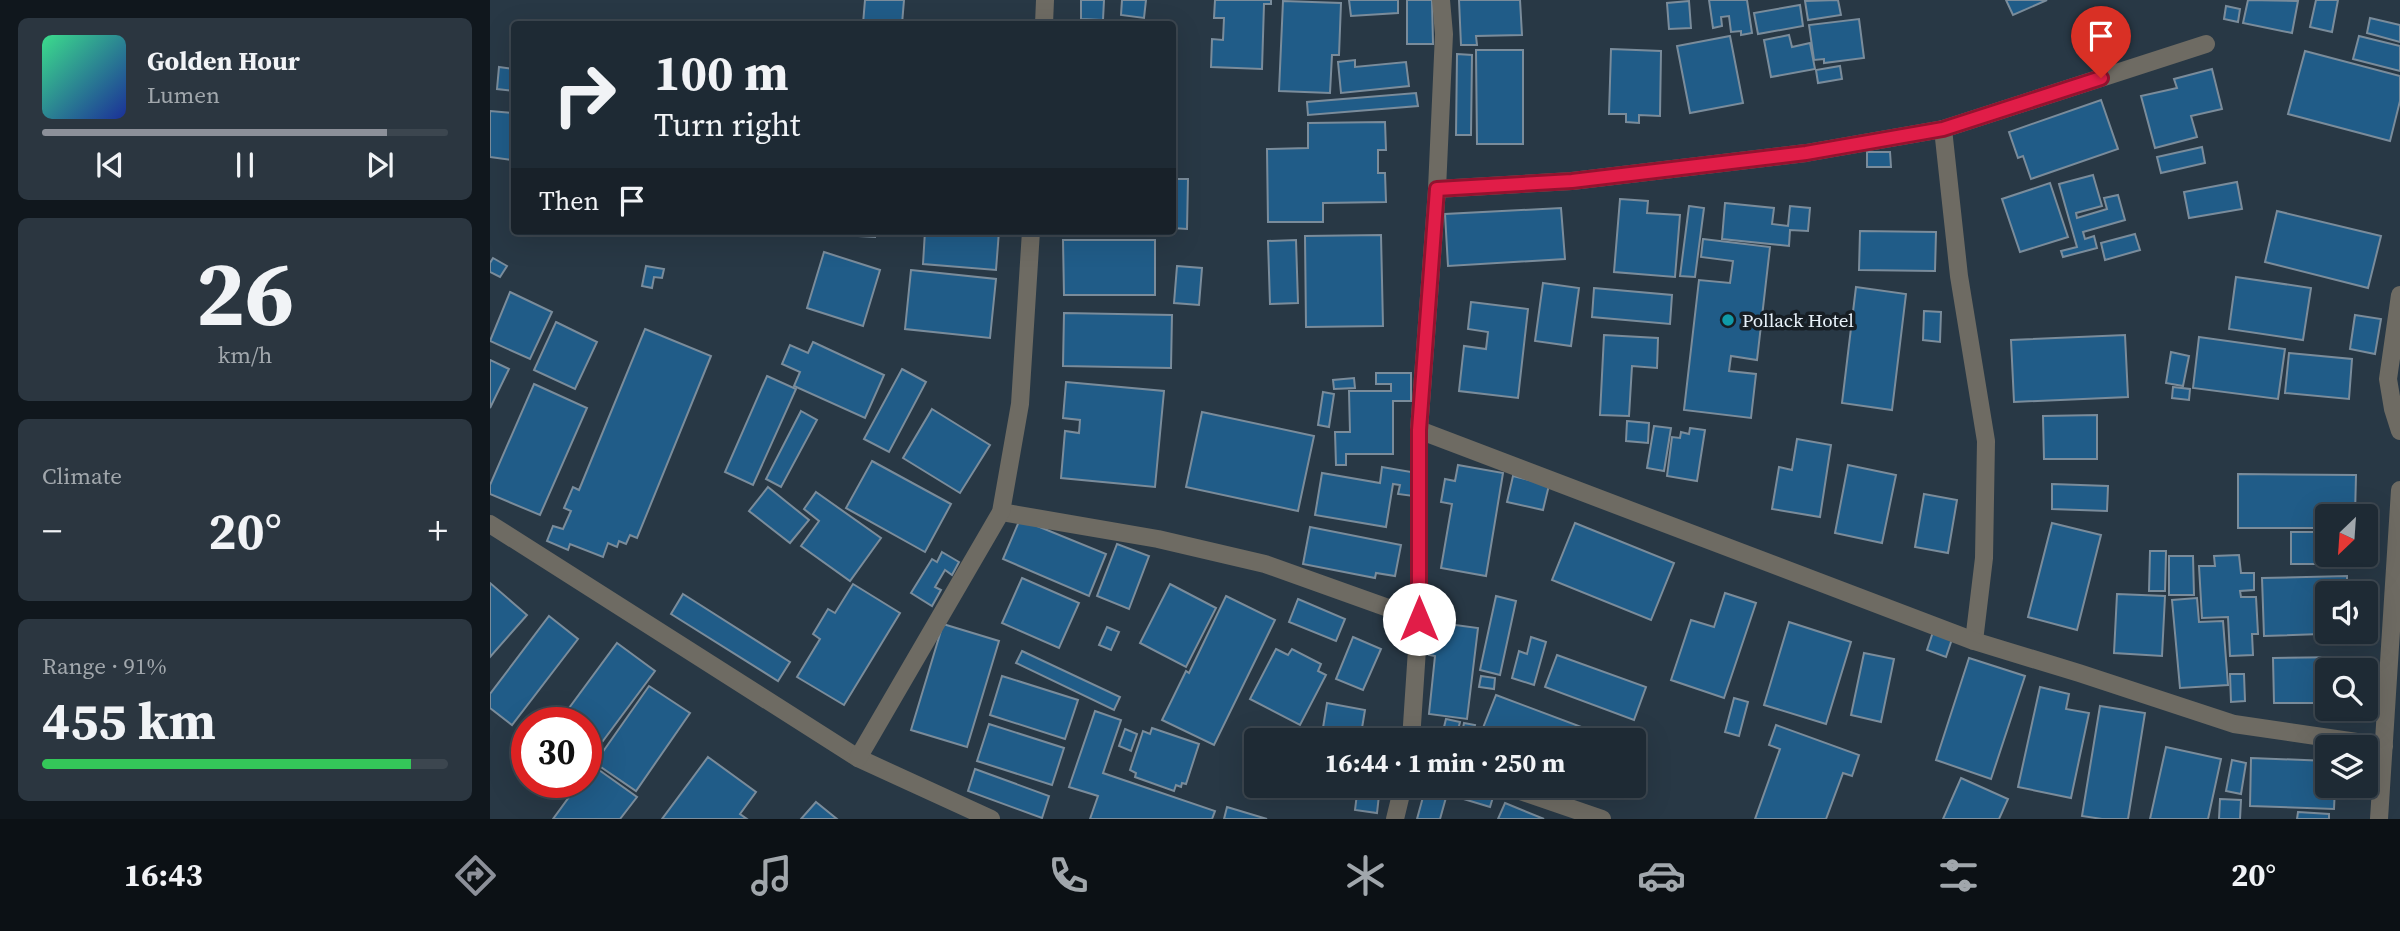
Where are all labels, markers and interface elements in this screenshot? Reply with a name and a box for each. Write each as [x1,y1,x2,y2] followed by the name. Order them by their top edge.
[2071,6,2131,78] pin
[2082,17,2120,55] icon: arrive
[654,39,789,106] text: 100 m
[147,43,300,79] text: Golden Hour
[539,49,630,140] icon: right
[147,79,220,111] text: Lumen
[654,103,800,147] text: Turn right
[91,146,129,184] icon: previous
[226,146,264,184] icon: pause
[361,146,399,184] icon: next
[613,182,651,220] icon: arrive
[539,183,599,219] text: Then
[196,231,294,355] text: 26
[1742,307,1854,333] place label: Pollack Hotel
[1720,312,1736,328] marker: Pollack Hotel
[218,339,272,371] text: km/h
[42,460,122,492] text: Climate
[208,495,282,566] text: 20°
[2315,504,2378,567] north arrow
[2315,504,2378,798] map controls
[42,505,62,557] text: −
[428,505,448,557] text: +
[2315,581,2378,644] button: sound
[1382,582,1456,656] position arrow
[42,650,167,682] text: Range · 91%
[2315,658,2378,721] button: search
[42,685,216,756] text: 455 km
[511,707,602,798] speed limit sign: 30
[2315,735,2378,798] button: layers
[1325,745,1565,781] text: 16:44 · 1 min · 250 m
[451,851,500,900] icon: directions
[747,851,796,900] icon: music
[1044,851,1093,900] icon: phone
[1341,851,1390,900] icon: climate
[1637,851,1686,900] icon: car
[1934,851,1983,900] icon: filters
[124,853,203,897] text: 16:43
[2231,853,2276,897] text: 20°

